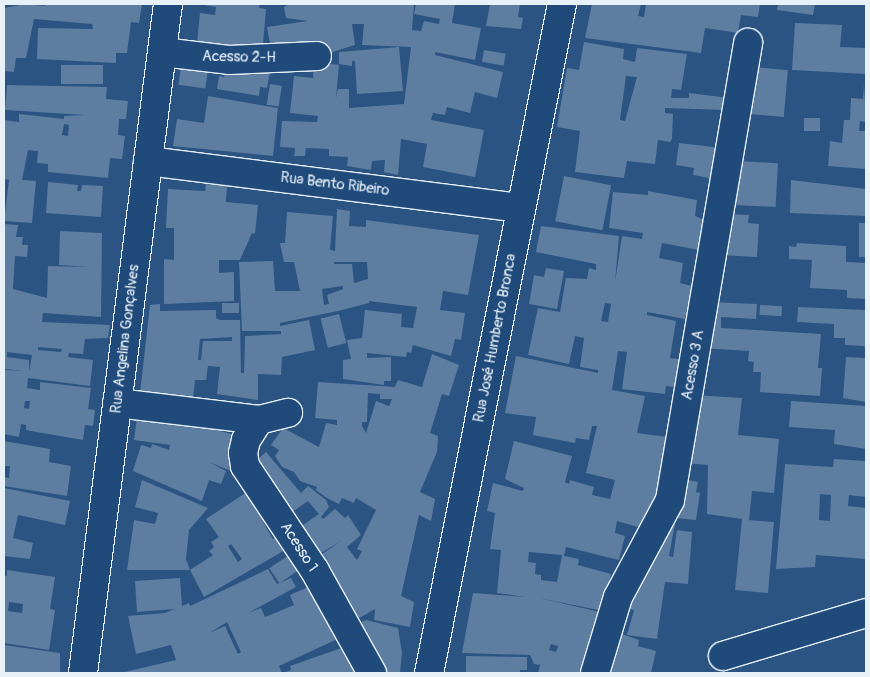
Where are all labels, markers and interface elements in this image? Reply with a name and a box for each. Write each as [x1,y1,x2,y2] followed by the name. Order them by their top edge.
[202,47,276,67] street label: Acesso 2-H
[279,168,391,200] street label: Rua Bento Ribeiro
[470,252,520,424] street label: Rua José Humberto Bronca
[107,263,143,415] street label: Rua Angelina Gonçalves
[678,329,708,401] street label: Acesso 3 A
[276,519,322,575] street label: Acesso 1

